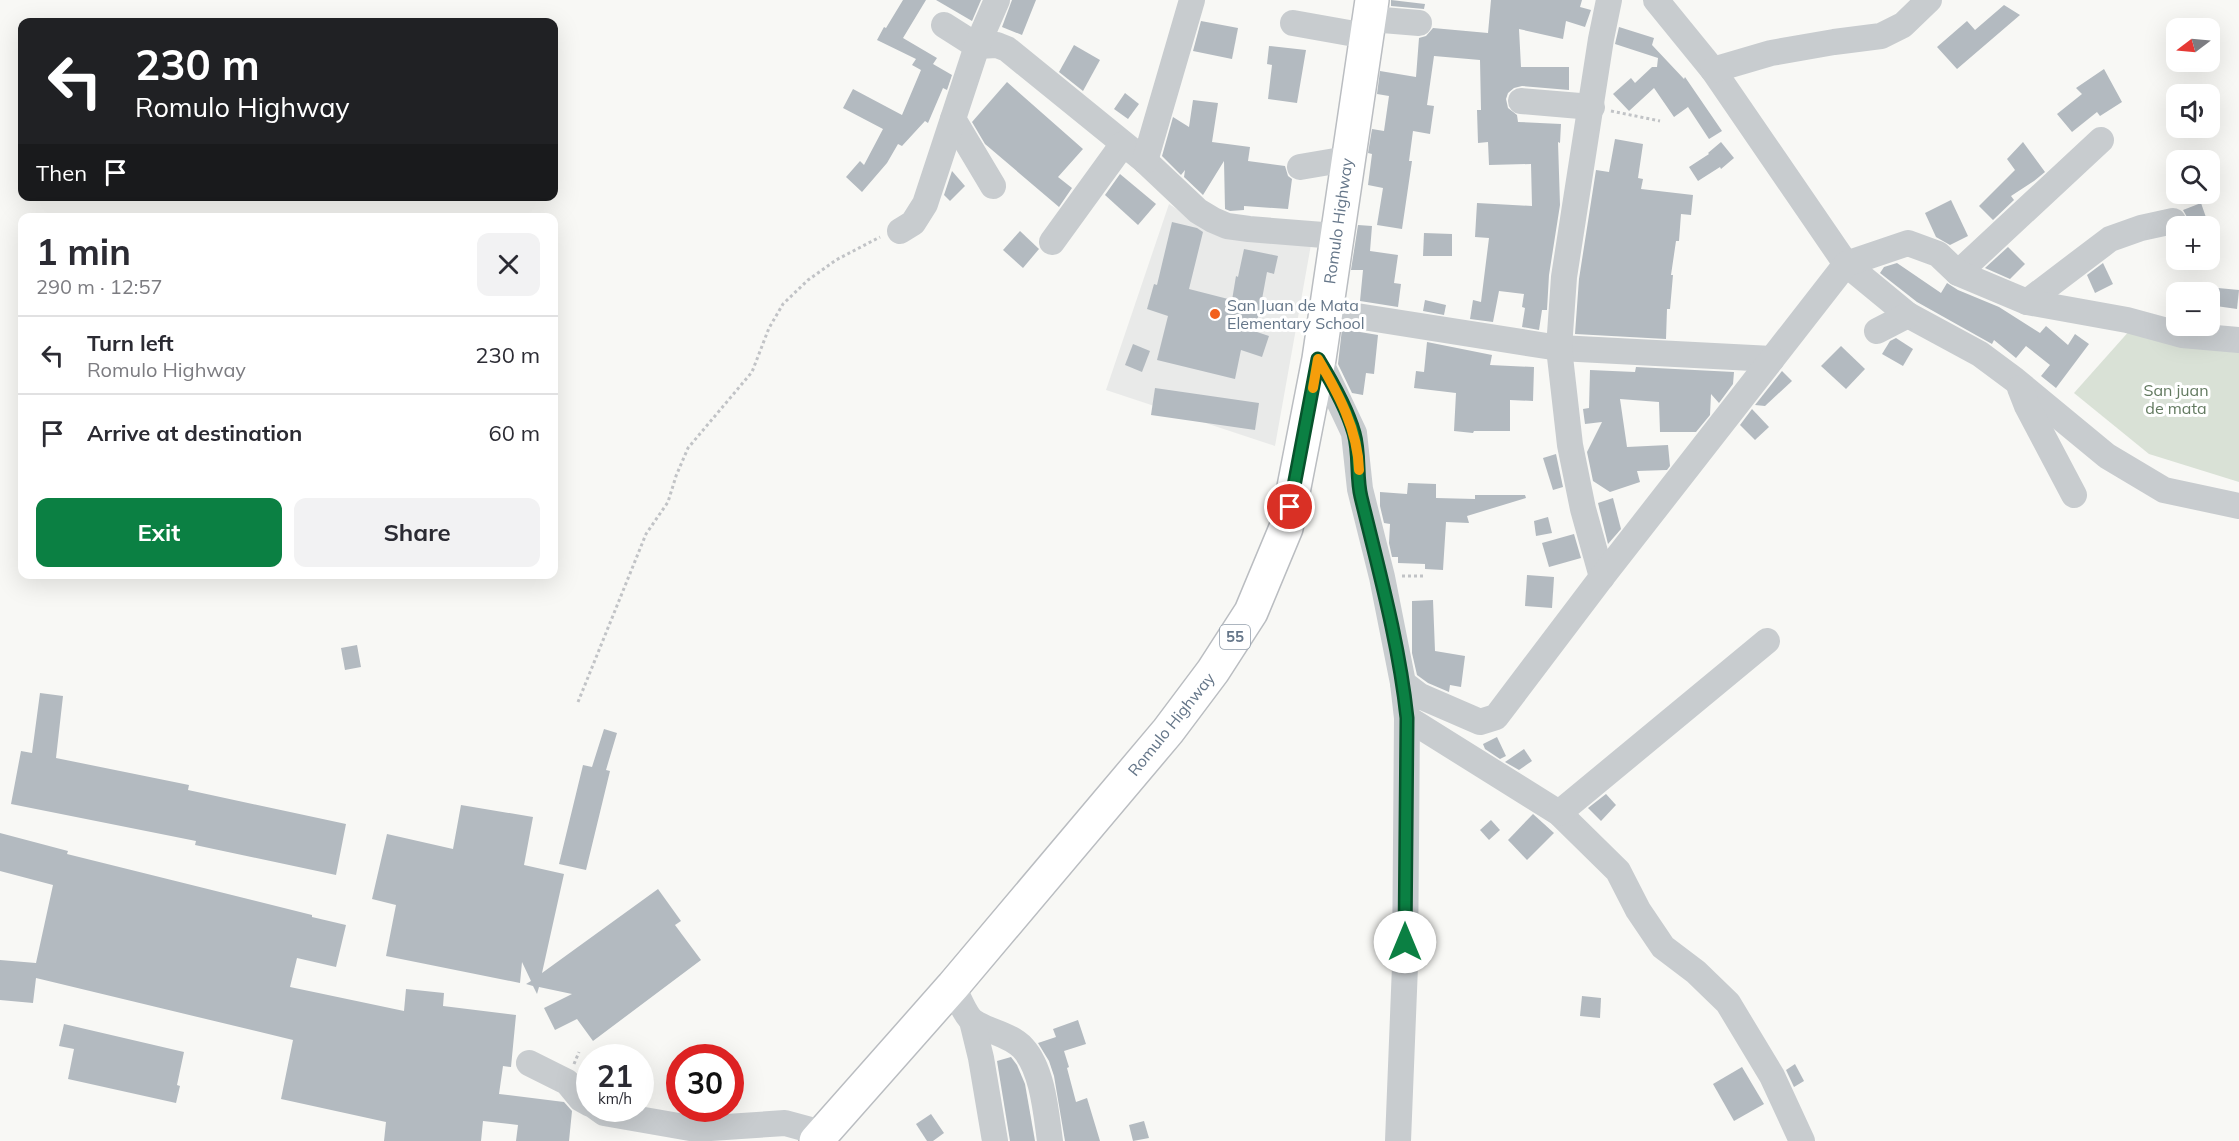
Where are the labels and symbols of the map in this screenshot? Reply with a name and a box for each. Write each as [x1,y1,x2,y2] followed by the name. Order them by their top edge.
[2166,18,2220,72] north arrow
[1319,156,1357,285] street label: Romulo Highway
[1227,295,1365,333] place label: San Juan de Mata Elementary School
[1208,307,1222,321] marker: San Juan de Mata Elementary School
[2143,380,2209,418] park label: San juan de mata
[1264,481,1315,532] pin
[1220,625,1250,649] road number: 55
[1123,668,1219,780] street label: Romulo Highway
[1373,910,1437,974] position arrow
[666,1044,744,1122] speed limit sign: 30

